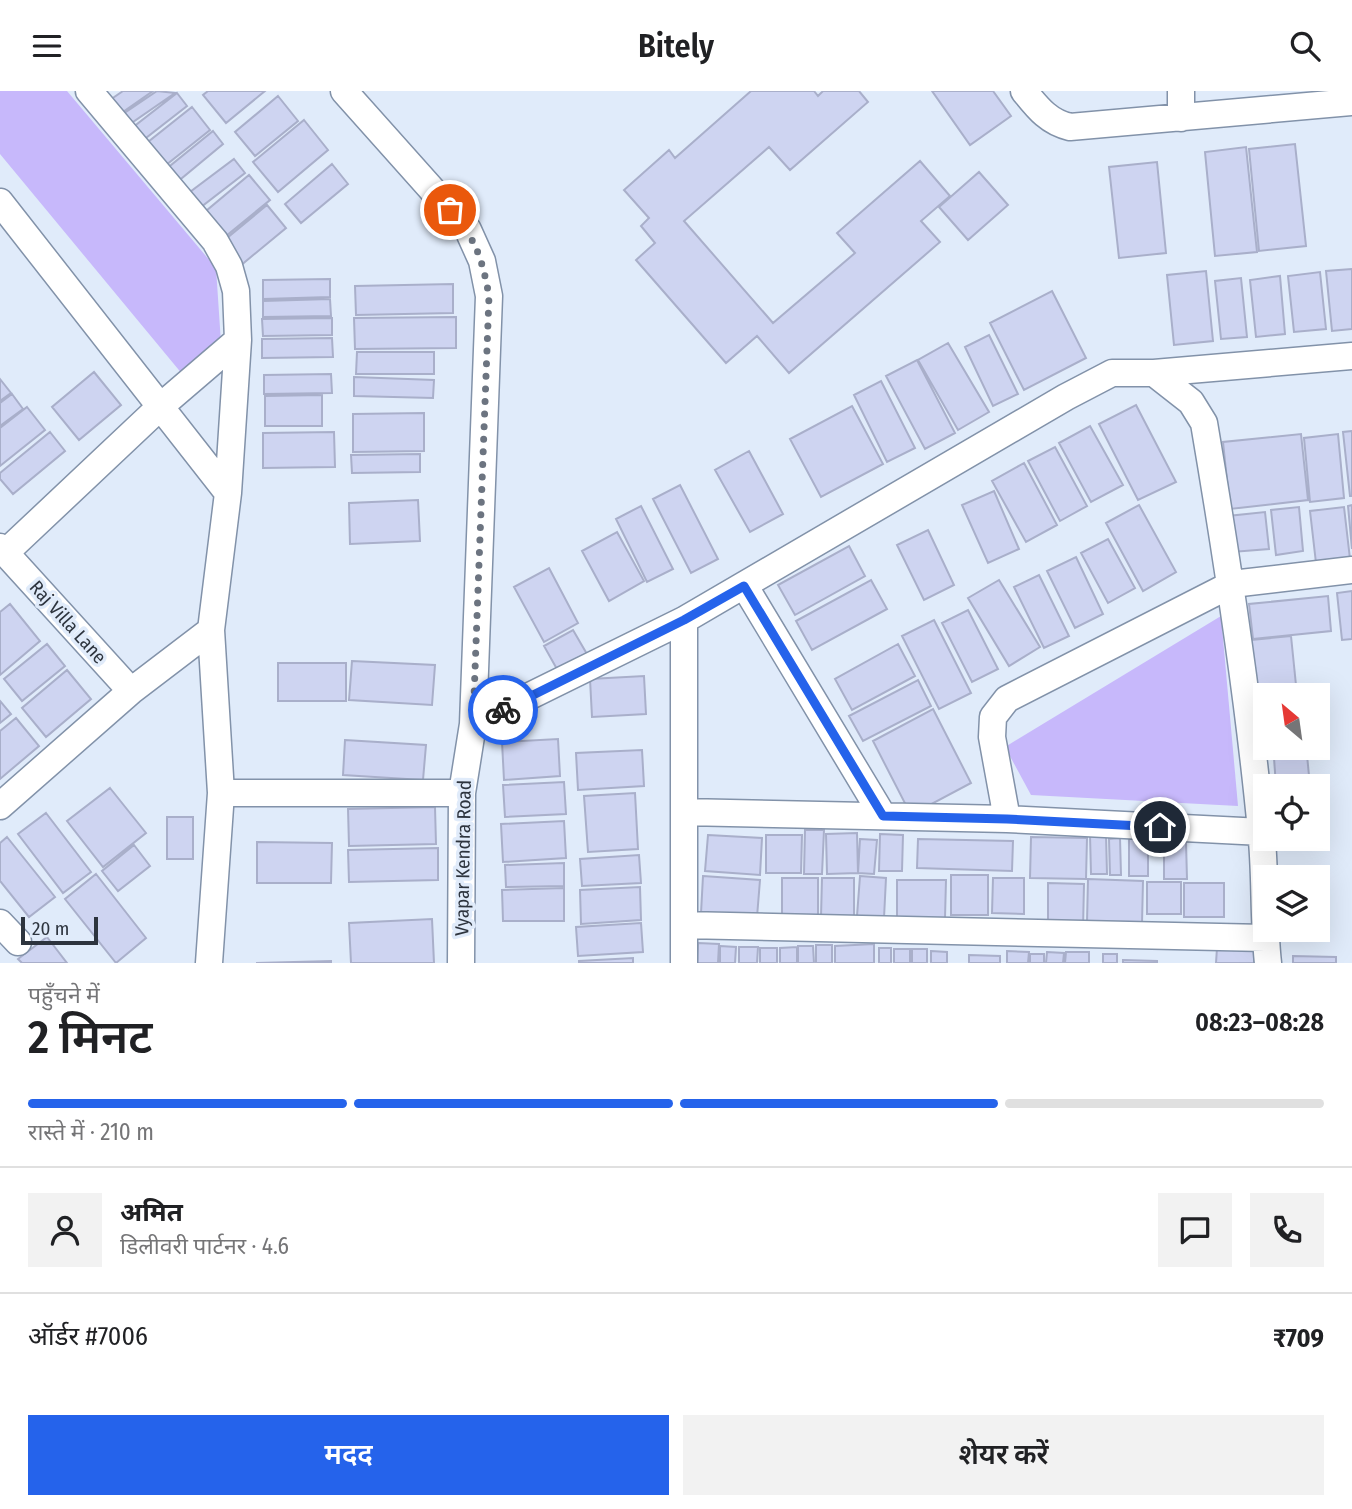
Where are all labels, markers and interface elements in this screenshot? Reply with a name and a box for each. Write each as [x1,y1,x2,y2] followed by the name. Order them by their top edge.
[28,27,66,65] icon: menu
[638,27,714,65] text: Bitely
[1286,27,1324,65] icon: search
[420,180,480,240] pin
[431,191,469,229] icon: bag
[25,576,111,668] street label: Raj Villa Lane
[468,675,538,745] courier
[1253,683,1330,759] north arrow
[1253,683,1330,942] map controls
[484,691,522,729] icon: bike
[1253,774,1330,851] button: locate
[450,780,476,936] street label: Vyapar Kendra Road
[1130,797,1190,857] pin
[1141,808,1179,846] icon: home
[1253,865,1330,942] button: layers
[21,914,98,946] scale bar
[32,917,69,940] text: 20 m
[28,981,100,1009] text: पहुँचने में
[1195,1007,1324,1038] text: 08:23–08:28
[28,1010,152,1065] text: 2 मिनट
[28,1118,154,1146] text: रास्ते में · 210 m
[28,1193,102,1267] button: person
[1158,1193,1232,1267] button: chat
[1250,1193,1324,1267] button: phone
[120,1197,183,1228] text: अमित
[120,1232,289,1260] text: डिलीवरी पार्टनर · 4.6
[28,1321,148,1352] text: ऑर्डर #7006
[1273,1323,1324,1354] text: ₹709
[28,1415,669,1495] button: मदद
[683,1415,1324,1495] button: शेयर करें

